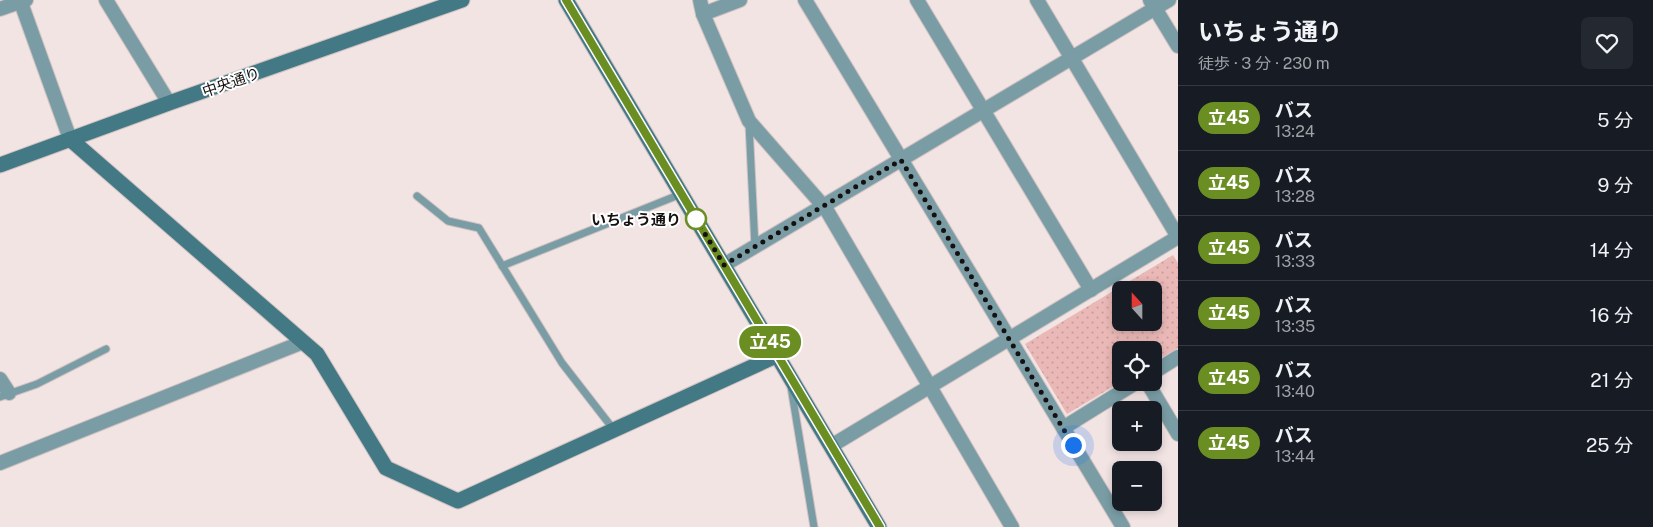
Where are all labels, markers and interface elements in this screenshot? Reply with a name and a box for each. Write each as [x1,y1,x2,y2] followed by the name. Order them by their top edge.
[1198,17,1342,45] text: いちょう通り
[1581,17,1633,69] button: heart
[1198,54,1330,73] text: 徒歩 · 3 分 · 230 m
[200,64,262,100] street label: 中央通り
[1275,99,1313,121] text: バス
[1208,107,1250,128] text: 立45
[1597,109,1633,131] text: 5 分
[1275,122,1315,141] text: 13:24
[1275,164,1313,186] text: バス
[1208,172,1250,193] text: 立45
[1598,174,1633,196] text: 9 分
[1275,187,1315,206] text: 13:28
[685,208,707,230] marker: いちょう通り
[591,211,681,228] place label: いちょう通り
[1275,229,1313,251] text: バス
[1208,237,1250,258] text: 立45
[1590,239,1633,261] text: 14 分
[1275,252,1315,271] text: 13:33
[1112,281,1162,331] north arrow
[1112,281,1162,511] map controls
[1275,294,1313,316] text: バス
[1208,302,1250,323] text: 立45
[1590,304,1633,326] text: 16 分
[1275,317,1315,336] text: 13:35
[741,326,799,358] line badge: 立45
[749,331,791,352] text: 立45
[1112,341,1162,391] button: locate
[1275,359,1313,381] text: バス
[1208,367,1250,388] text: 立45
[1590,369,1633,391] text: 21 分
[1275,382,1315,401] text: 13:40
[1112,401,1162,451] button: +
[1275,424,1313,446] text: バス
[1208,432,1250,453] text: 立45
[1061,433,1086,458] your location
[1586,434,1633,456] text: 25 分
[1275,447,1315,466] text: 13:44
[1112,461,1162,511] button: −

